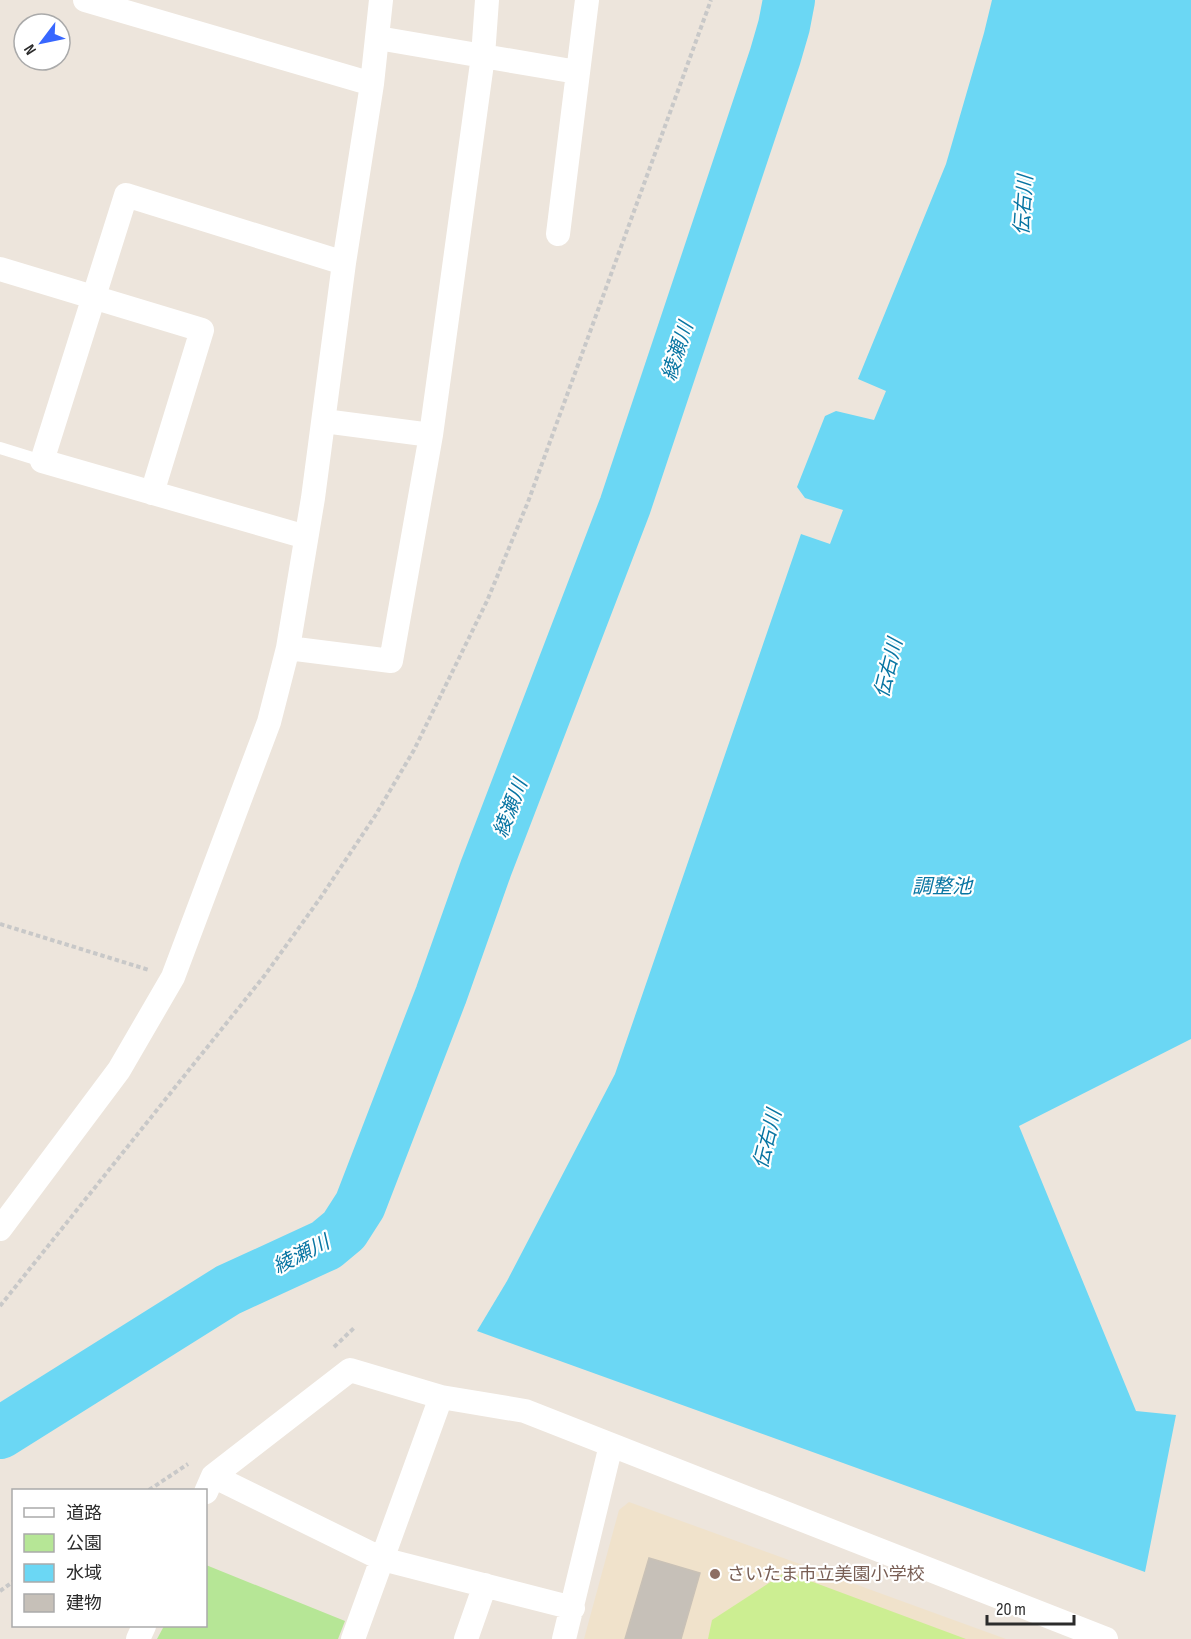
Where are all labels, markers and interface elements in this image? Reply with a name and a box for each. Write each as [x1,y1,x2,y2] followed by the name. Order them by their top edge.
[12,12,72,72] north arrow
[20,40,41,58] text: N
[1010,172,1038,236] water label: 伝右川
[657,317,699,384] water label: 綾瀬川
[870,634,908,700] water label: 伝右川
[489,774,534,841] water label: 綾瀬川
[912,875,974,899] water label: 調整池
[749,1105,787,1171] water label: 伝右川
[269,1230,335,1279] water label: 綾瀬川
[12,1489,207,1627] legend
[66,1503,102,1524] text: 道路
[66,1533,102,1554] text: 公園
[66,1563,102,1584] text: 水域
[727,1564,924,1585] place label: さいたま市立美園小学校
[708,1567,722,1581] marker: さいたま市立美園小学校
[987,1588,1074,1626] scale bar
[66,1593,102,1614] text: 建物
[996,1599,1026,1620] text: 20 m

